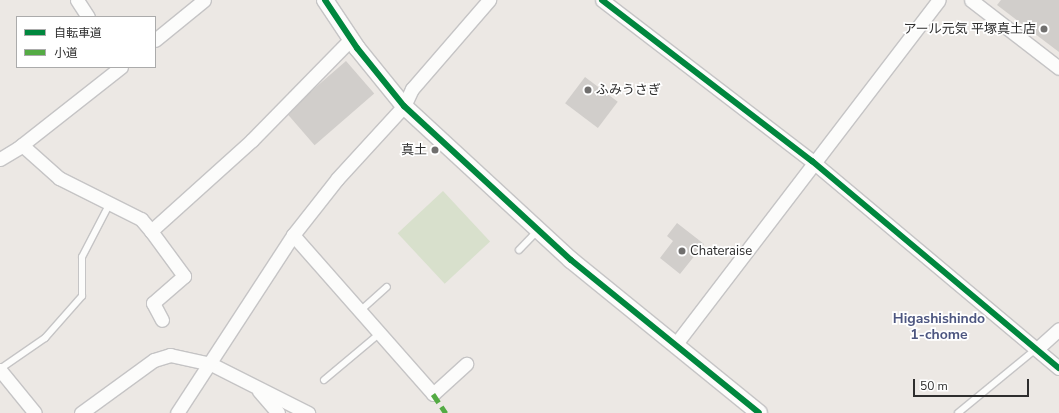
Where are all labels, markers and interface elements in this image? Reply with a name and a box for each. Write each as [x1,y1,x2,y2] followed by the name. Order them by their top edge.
[16,16,156,68] legend
[903,21,1036,37] place label: アール元気 平塚真土店
[1039,24,1049,34] marker: アール元気 平塚真土店
[54,25,102,41] text: 自転車道
[54,45,78,61] text: 小道
[596,82,661,98] place label: ふみうさぎ
[583,85,593,95] marker: ふみうさぎ
[401,142,427,158] place label: 真土
[430,145,440,155] marker: 真土
[690,243,752,259] place label: Chateraise
[677,246,687,256] marker: Chateraise
[893,311,985,344] district label: Higashishindo 1-chome
[915,371,1031,397] scale bar
[920,378,948,394] text: 50 m

